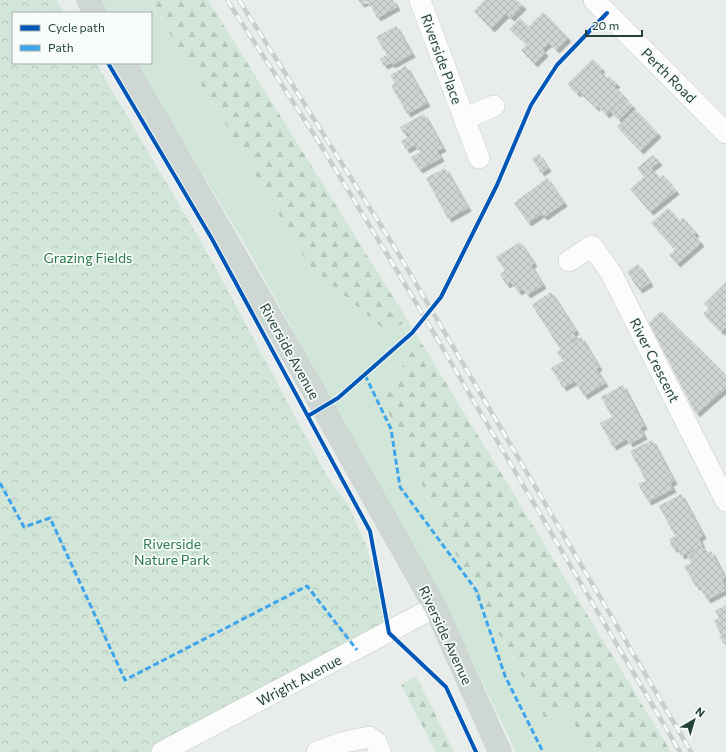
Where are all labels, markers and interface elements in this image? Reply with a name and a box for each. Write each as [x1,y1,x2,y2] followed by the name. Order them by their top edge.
[12,12,152,64] legend
[418,12,466,106] street label: Riverside Place
[586,12,642,38] scale bar
[592,18,619,32] text: 20 m
[48,20,105,34] text: Cycle path
[48,40,74,54] text: Path
[638,44,700,106] street label: Perth Road
[44,249,132,266] park label: Grazing Fields
[257,300,323,402] street label: Riverside Avenue
[626,315,684,405] street label: River Crescent
[134,535,210,568] park label: Riverside Nature Park
[416,583,476,687] street label: Riverside Avenue
[254,651,344,709] street label: Wright Avenue
[674,700,714,740] north arrow
[693,704,708,719] text: N

